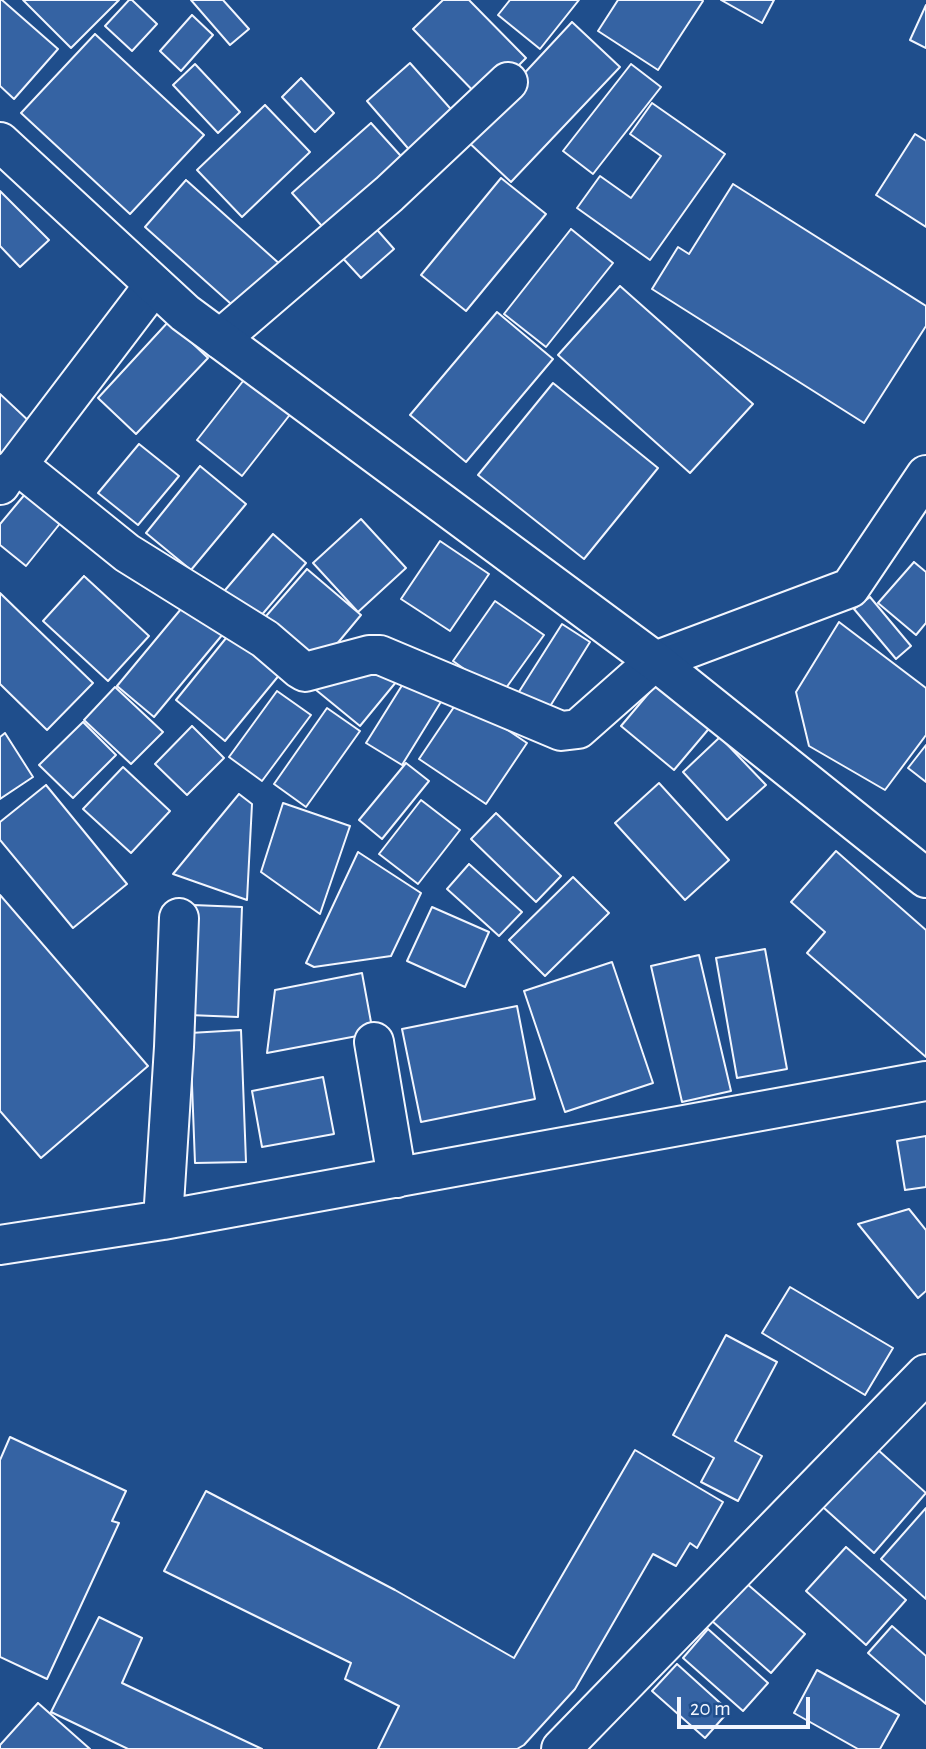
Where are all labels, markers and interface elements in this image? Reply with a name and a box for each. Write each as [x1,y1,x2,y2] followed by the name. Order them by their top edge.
[681,1682,814,1726] scale bar
[690,1698,731,1719] text: 20 m

